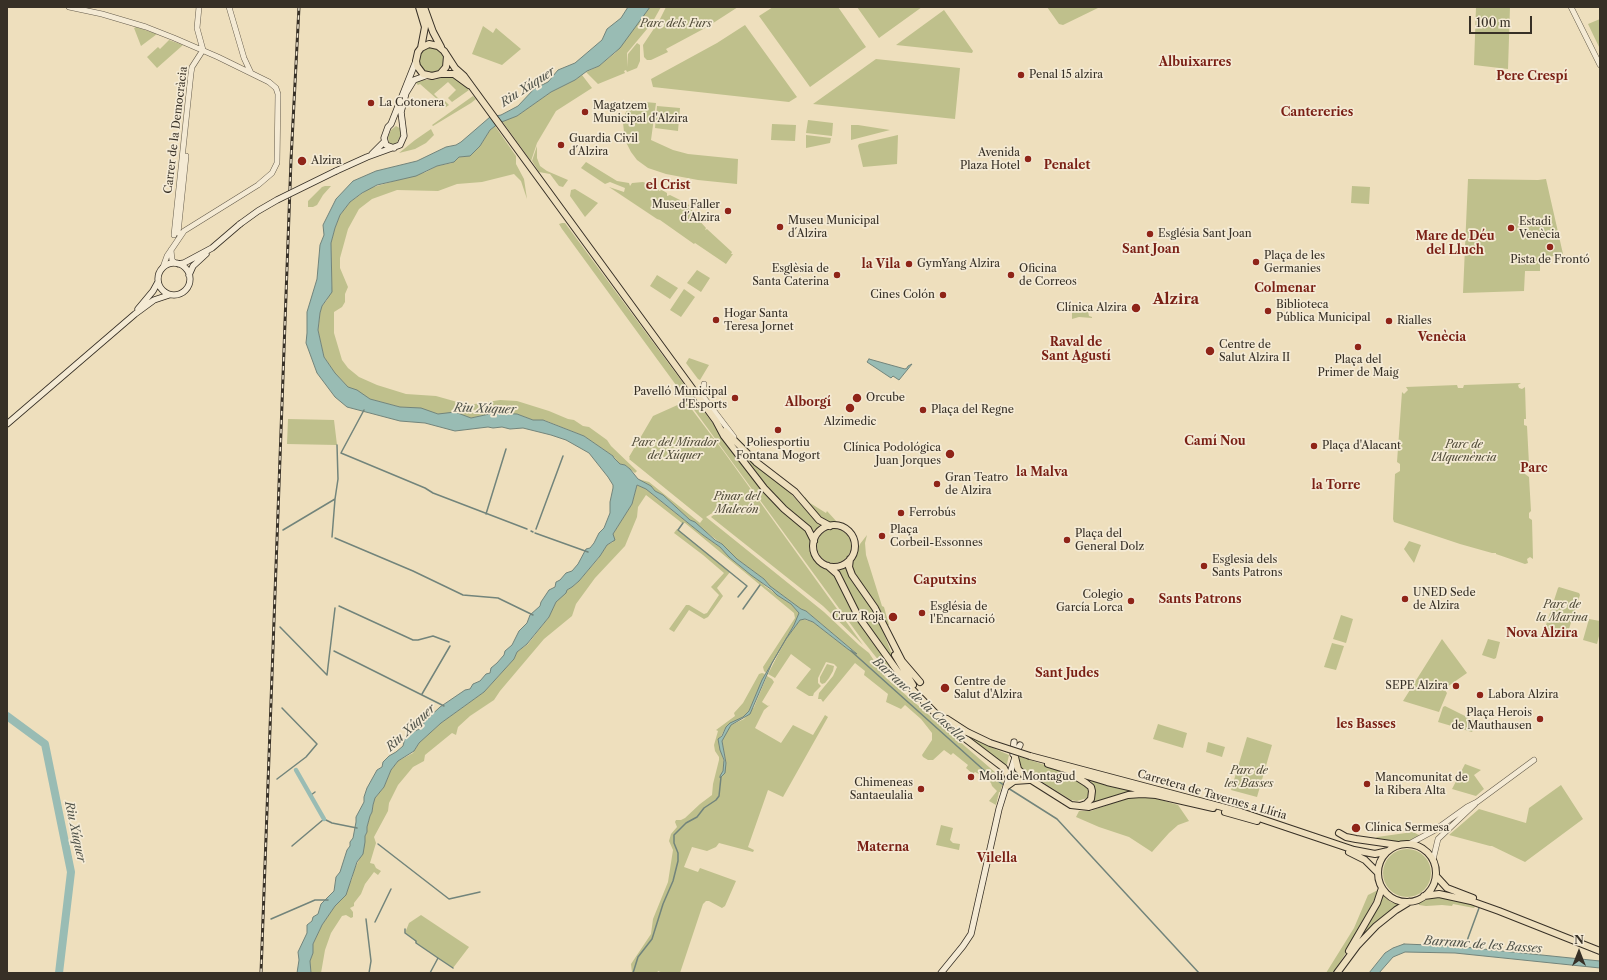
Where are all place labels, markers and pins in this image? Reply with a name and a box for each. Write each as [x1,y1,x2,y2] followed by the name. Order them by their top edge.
[1029,68,1103,82] place label: Penal 15 alzira
[1016,70,1026,80] marker: Penal 15 alzira
[379,96,444,110] place label: La Cotonera
[366,98,376,108] marker: La Cotonera
[593,99,688,125] place label: Magatzem Municipal d'Alzira
[580,107,590,117] marker: Magatzem Municipal d'Alzira
[569,132,638,158] place label: Guardia Civil d´Alzira
[556,140,566,150] marker: Guardia Civil d´Alzira
[960,146,1020,172] place label: Avenida Plaza Hotel
[311,154,342,168] place label: Alzira
[1023,154,1033,164] marker: Avenida Plaza Hotel
[296,155,308,167] marker: Alzira
[652,198,720,224] place label: Museu Faller d´Alzira
[723,206,733,216] marker: Museu Faller d´Alzira
[788,214,879,240] place label: Museu Municipal d´Alzira
[1519,215,1560,241] place label: Estadi Venècia
[775,222,785,232] marker: Museu Municipal d´Alzira
[1506,223,1516,233] marker: Estadi Venècia
[1158,227,1252,241] place label: Església Sant Joan
[1145,229,1155,239] marker: Església Sant Joan
[1545,242,1555,252] marker: Pista de Frontó
[1264,249,1325,275] place label: Plaça de les Germanies
[1510,253,1590,267] place label: Pista de Frontó
[917,257,1000,271] place label: GymYang Alzira
[1251,257,1261,267] marker: Plaça de les Germanies
[904,259,914,269] marker: GymYang Alzira
[752,262,829,288] place label: Esglèsia de Santa Caterina
[1019,262,1077,288] place label: Oficina de Correos
[832,270,842,280] marker: Esglèsia de Santa Caterina
[1006,270,1016,280] marker: Oficina de Correos
[870,288,935,302] place label: Cines Colón
[938,290,948,300] marker: Cines Colón
[1276,298,1371,324] place label: Biblioteca Pública Municipal
[1056,301,1127,315] place label: Clínica Alzira
[1130,302,1142,314] marker: Clínica Alzira
[1263,306,1273,316] marker: Biblioteca Pública Municipal
[724,307,794,333] place label: Hogar Santa Teresa Jornet
[1397,314,1432,328] place label: Rialles
[711,315,721,325] marker: Hogar Santa Teresa Jornet
[1384,316,1394,326] marker: Rialles
[1219,338,1290,364] place label: Centre de Salut Alzira II
[1353,342,1363,352] marker: Plaça del Primer de Maig
[1204,345,1216,357] marker: Centre de Salut Alzira II
[1318,353,1398,379] place label: Plaça del Primer de Maig
[633,385,727,411] place label: Pavelló Municipal d'Esports
[866,391,905,405] place label: Orcube
[851,392,863,404] marker: Orcube
[730,393,740,403] marker: Pavelló Municipal d'Esports
[844,402,856,414] marker: Alzimedic
[931,403,1014,417] place label: Plaça del Regne
[918,405,928,415] marker: Plaça del Regne
[824,415,876,429] place label: Alzimedic
[773,425,783,435] marker: Poliesportiu Fontana Mogort
[736,436,820,462] place label: Poliesportiu Fontana Mogort
[1322,439,1401,453] place label: Plaça d'Alacant
[843,441,941,467] place label: Clínica Podológica Juan Jorques
[1309,441,1319,451] marker: Plaça d'Alacant
[944,448,956,460] marker: Clínica Podológica Juan Jorques
[945,471,1008,497] place label: Gran Teatro de Alzira
[932,479,942,489] marker: Gran Teatro de Alzira
[909,506,956,520] place label: Ferrobús
[896,508,906,518] marker: Ferrobús
[890,523,983,549] place label: Plaça Corbeil-Essonnes
[1075,527,1144,553] place label: Plaça del General Dolz
[877,531,887,541] marker: Plaça Corbeil-Essonnes
[1062,535,1072,545] marker: Plaça del General Dolz
[1212,553,1283,579] place label: Esglesia dels Sants Patrons
[1199,561,1209,571] marker: Esglesia dels Sants Patrons
[1413,586,1476,612] place label: UNED Sede de Alzira
[1056,588,1123,614] place label: Colegio García Lorca
[1400,594,1410,604] marker: UNED Sede de Alzira
[1126,596,1136,606] marker: Colegio García Lorca
[930,600,995,626] place label: Església de l'Encarnació
[917,608,927,618] marker: Església de l'Encarnació
[832,610,884,624] place label: Cruz Roja
[887,611,899,623] marker: Cruz Roja
[954,675,1022,701] place label: Centre de Salut d'Alzira
[1385,679,1448,693] place label: SEPE Alzira
[1451,681,1461,691] marker: SEPE Alzira
[939,682,951,694] marker: Centre de Salut d'Alzira
[1488,688,1559,702] place label: Labora Alzira
[1475,690,1485,700] marker: Labora Alzira
[1451,706,1532,732] place label: Plaça Herois de Mauthausen
[1535,714,1545,724] marker: Plaça Herois de Mauthausen
[979,770,1075,784] place label: Molí de Montagud
[1375,771,1468,797] place label: Mancomunitat de la Ribera Alta
[966,772,976,782] marker: Molí de Montagud
[850,776,913,802] place label: Chimeneas Santaeulalia
[1362,779,1372,789] marker: Mancomunitat de la Ribera Alta
[916,784,926,794] marker: Chimeneas Santaeulalia
[1365,821,1449,835] place label: Clínica Sermesa
[1350,822,1362,834] marker: Clínica Sermesa

